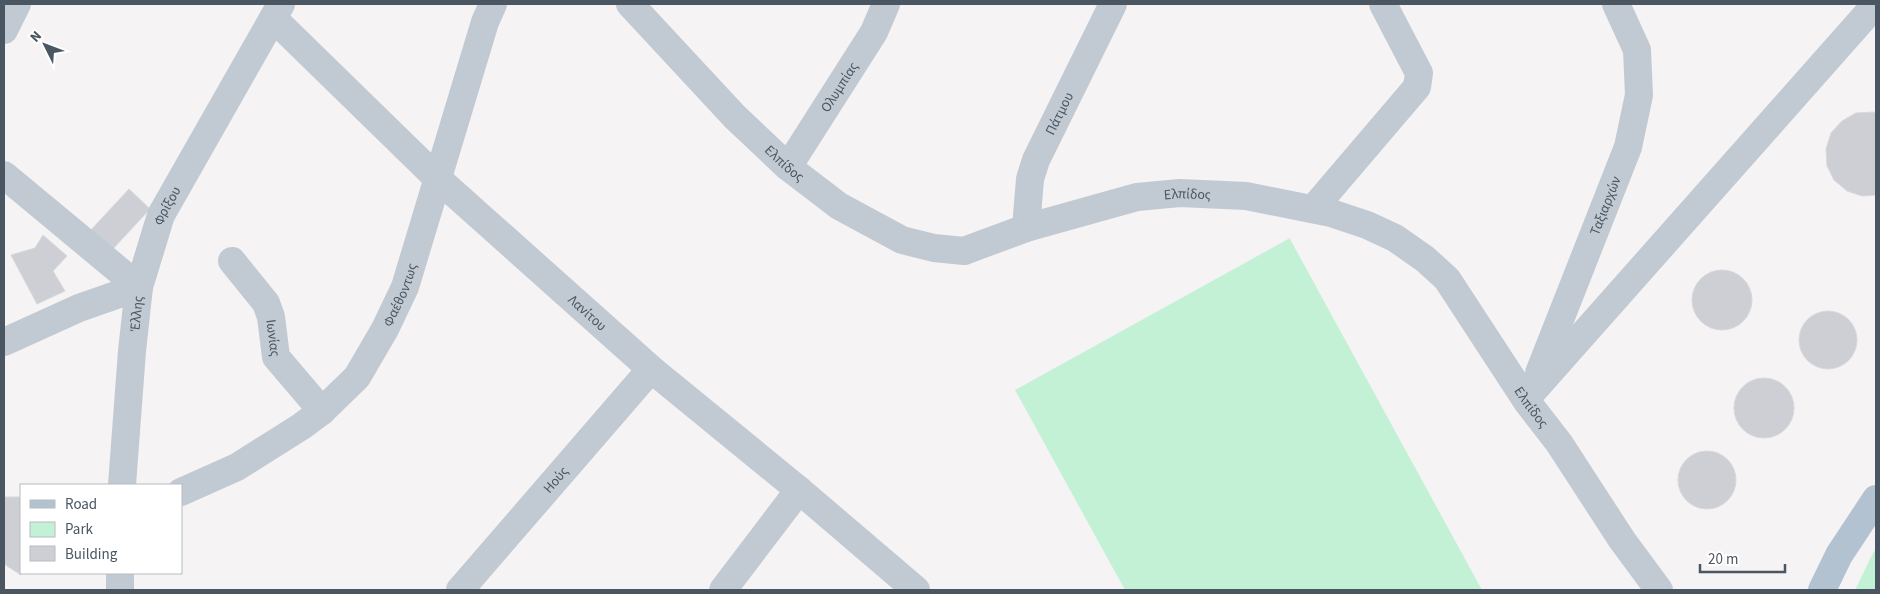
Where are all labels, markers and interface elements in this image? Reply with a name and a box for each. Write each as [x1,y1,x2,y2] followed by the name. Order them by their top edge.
[20,20,70,70] north arrow
[26,27,47,47] text: N
[816,58,863,117] street label: Ολυμπίας
[1041,89,1079,139] street label: Πάτμου
[760,141,808,187] street label: Ελπίδος
[1585,173,1627,238] street label: Ταξιαρχών
[149,183,186,228] street label: Φρίξου
[1163,184,1211,205] street label: Ελπίδος
[379,261,423,330] street label: Φαέθοντως
[563,290,611,336] street label: Λανίτου
[125,295,149,333] street label: Έλλης
[260,318,285,358] street label: Ιωνίας
[1509,383,1553,433] street label: Ελπίδος
[539,462,574,498] street label: Ηούς
[20,484,182,574] legend
[65,494,97,515] text: Road
[65,519,94,540] text: Park
[1700,542,1785,574] scale bar
[65,544,118,565] text: Building
[1708,549,1738,570] text: 20 m

